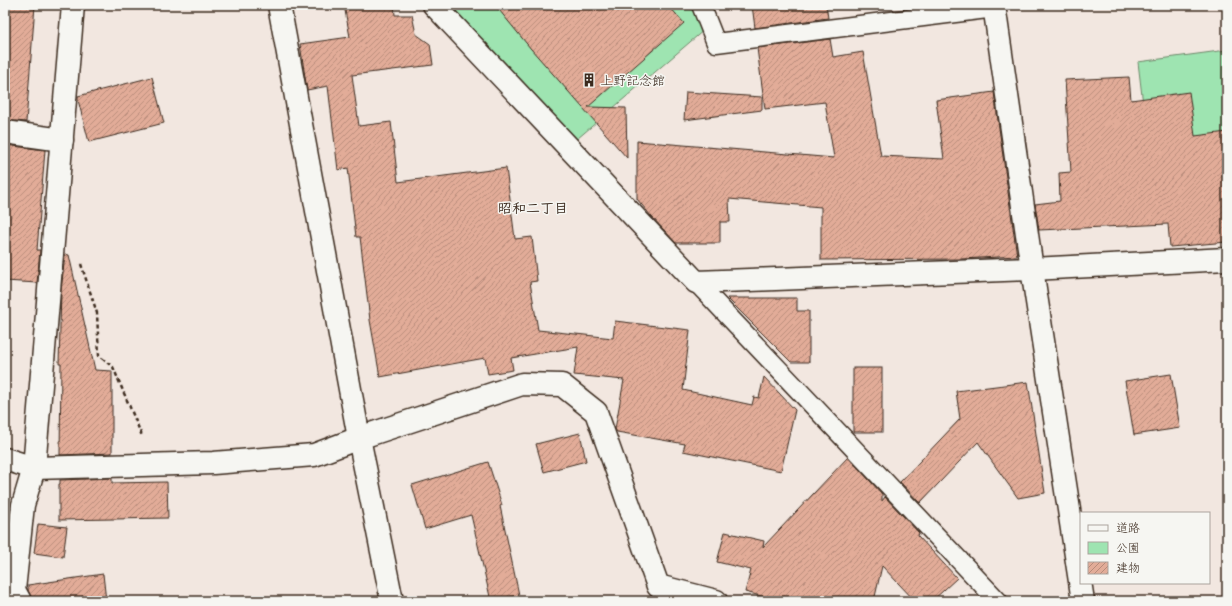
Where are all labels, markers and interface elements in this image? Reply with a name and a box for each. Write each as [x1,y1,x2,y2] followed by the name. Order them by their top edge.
[581,72,597,88] building icon: 上野記念館
[600,73,665,88] place label: 上野記念館
[498,200,568,217] district label: 昭和二丁目
[1080,512,1210,584] legend
[1116,521,1140,535] text: 道路
[1116,541,1140,555] text: 公園
[1116,561,1140,575] text: 建物

